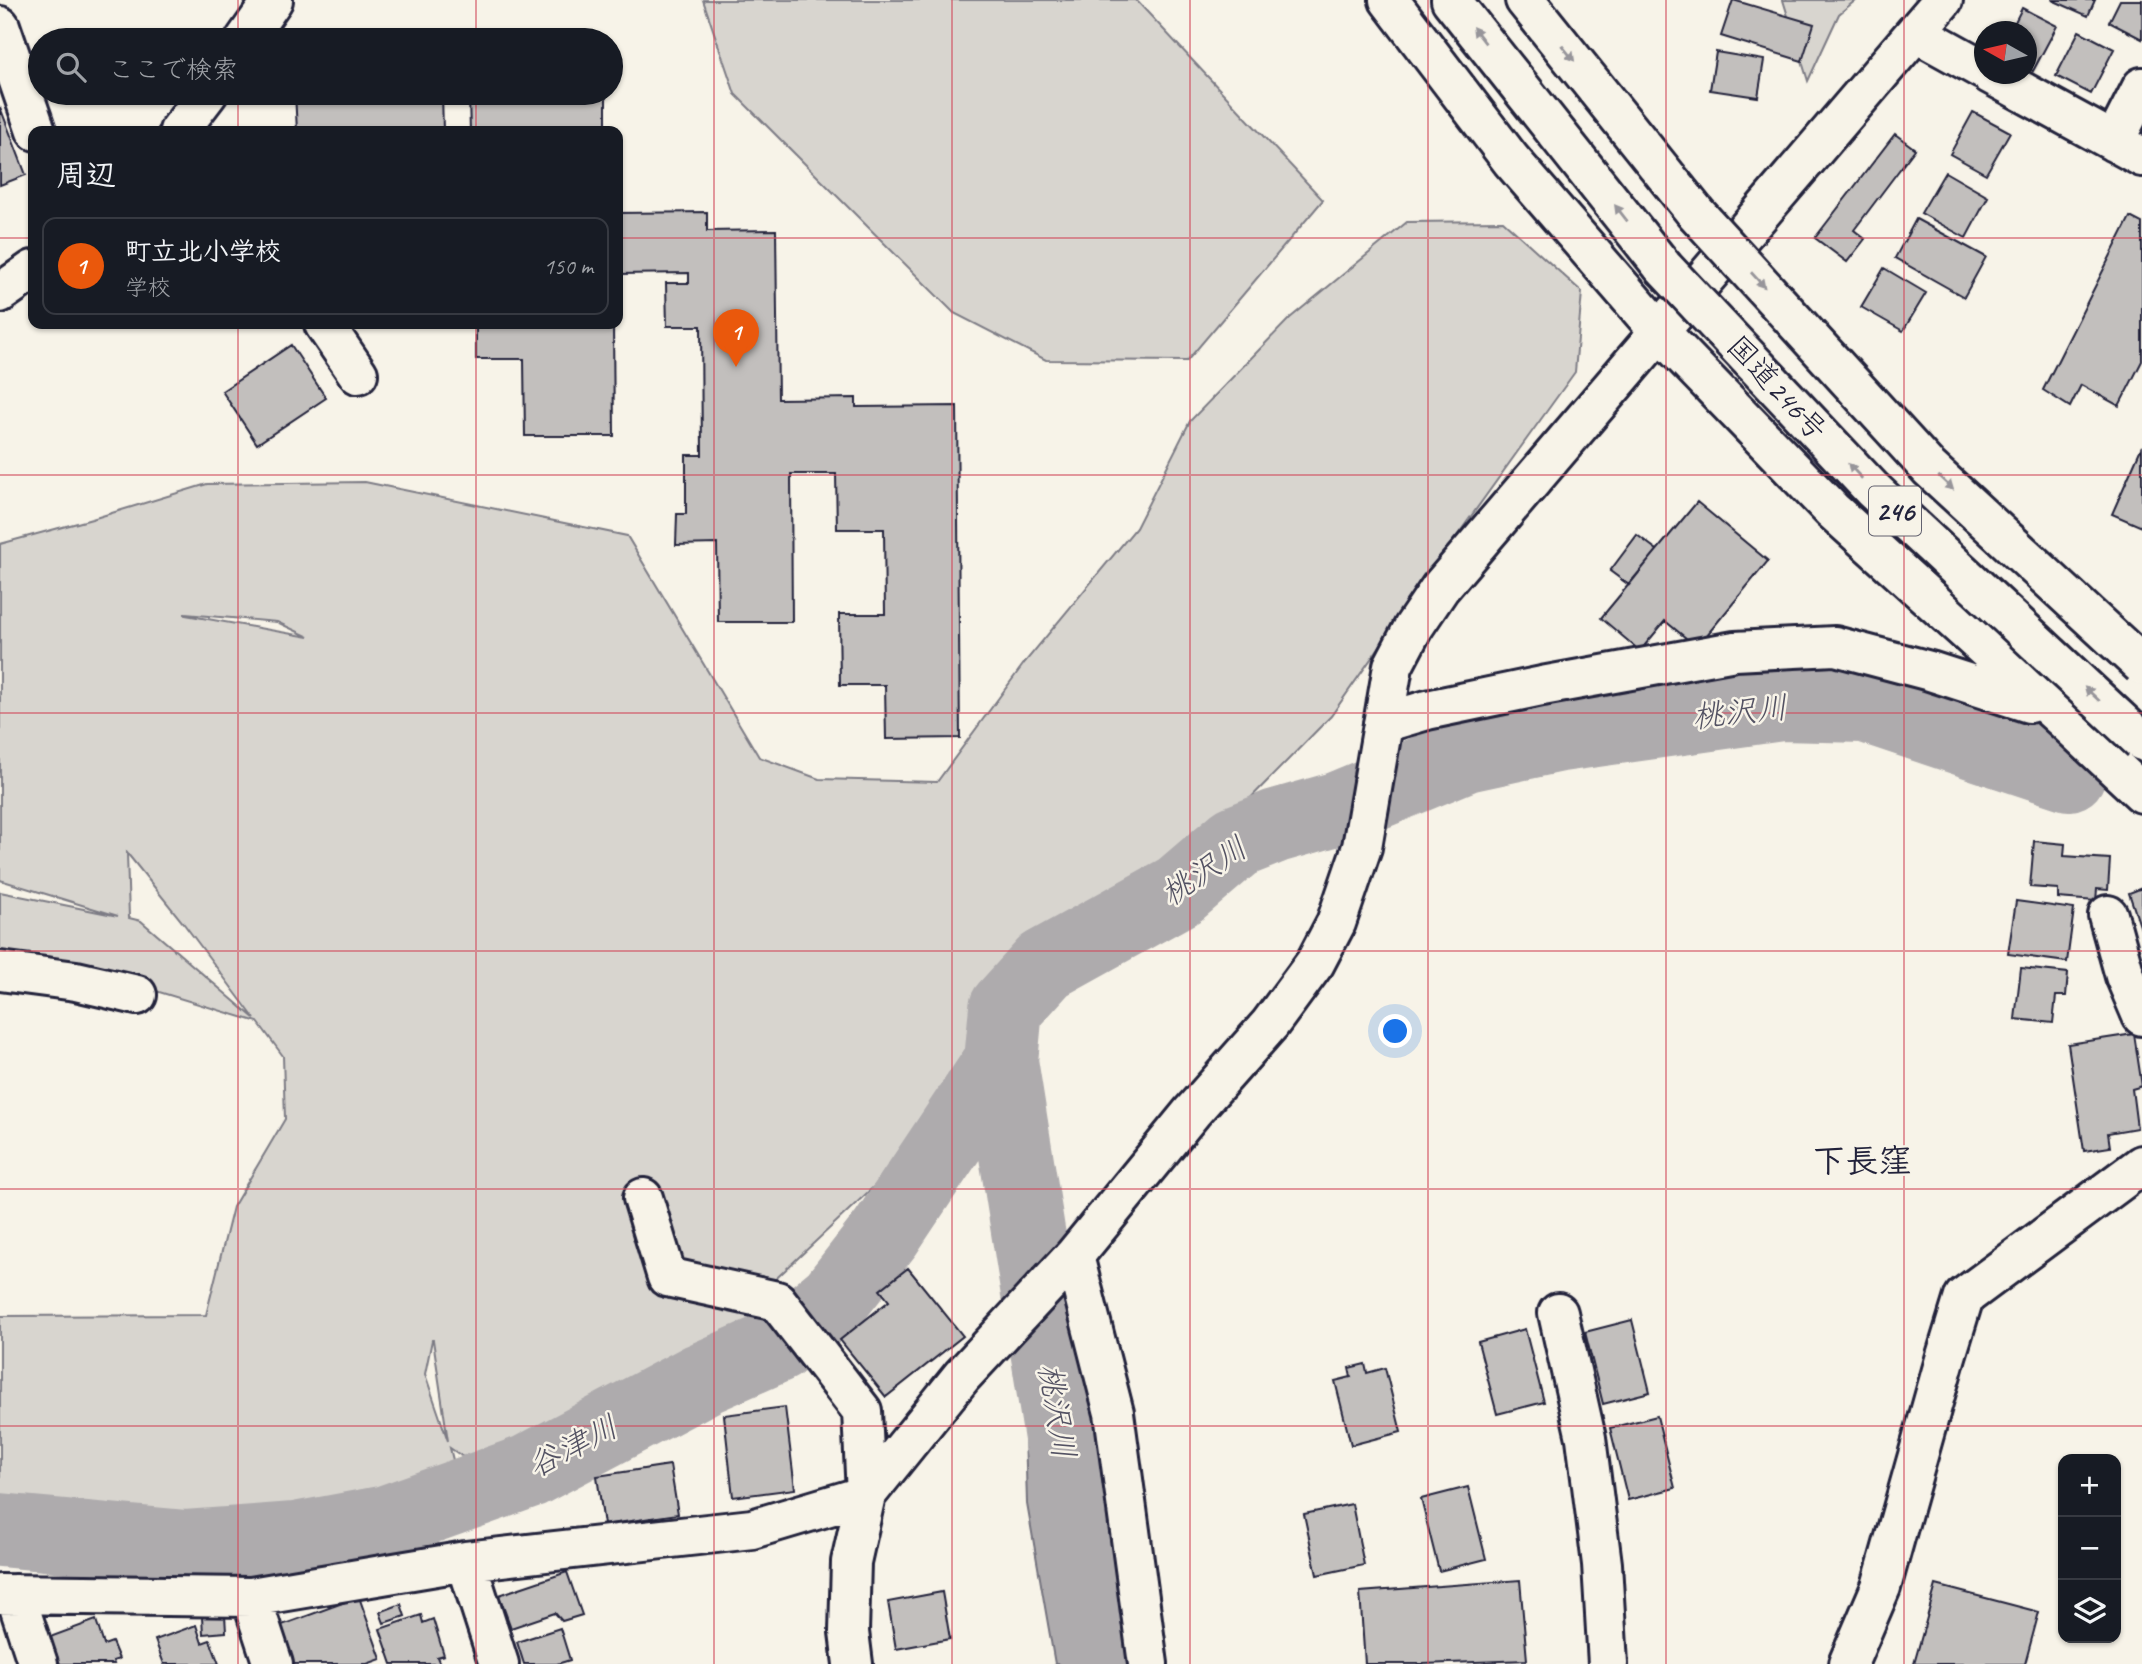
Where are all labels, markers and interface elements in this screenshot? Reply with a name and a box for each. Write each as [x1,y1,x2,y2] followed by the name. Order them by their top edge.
[1974,21,2037,84] north arrow
[1473,26,1487,44] one-way arrow
[28,28,623,105] search box
[1560,44,1575,62] one-way arrow
[52,48,90,86] icon: search
[108,53,238,86] text: ここで検索
[56,156,116,194] text: 周辺
[1613,205,1628,223] one-way arrow
[125,235,281,268] text: 町立北小学校
[76,252,86,281] text: 1
[544,252,593,281] text: 150 m
[1750,272,1765,289] one-way arrow
[125,273,171,302] text: 学校
[713,309,759,367] pin: 1
[1719,327,1835,449] street label: 国道246号
[1848,463,1864,480] one-way arrow
[1937,475,1954,491] one-way arrow
[1869,486,1921,536] road number: 246
[1690,687,1790,737] water label: 桃沢川
[2084,687,2101,703] one-way arrow
[1153,827,1255,915] water label: 桃沢川
[1378,1014,1412,1048] your location
[1813,1140,1912,1182] district label: 下長窪
[1029,1360,1085,1462] water label: 桃沢川
[521,1406,625,1486] water label: 谷津川
[2058,1454,2121,1643] map controls
[2058,1454,2121,1517] button: +
[2058,1517,2121,1580] button: −
[2058,1580,2121,1643] button: layers

